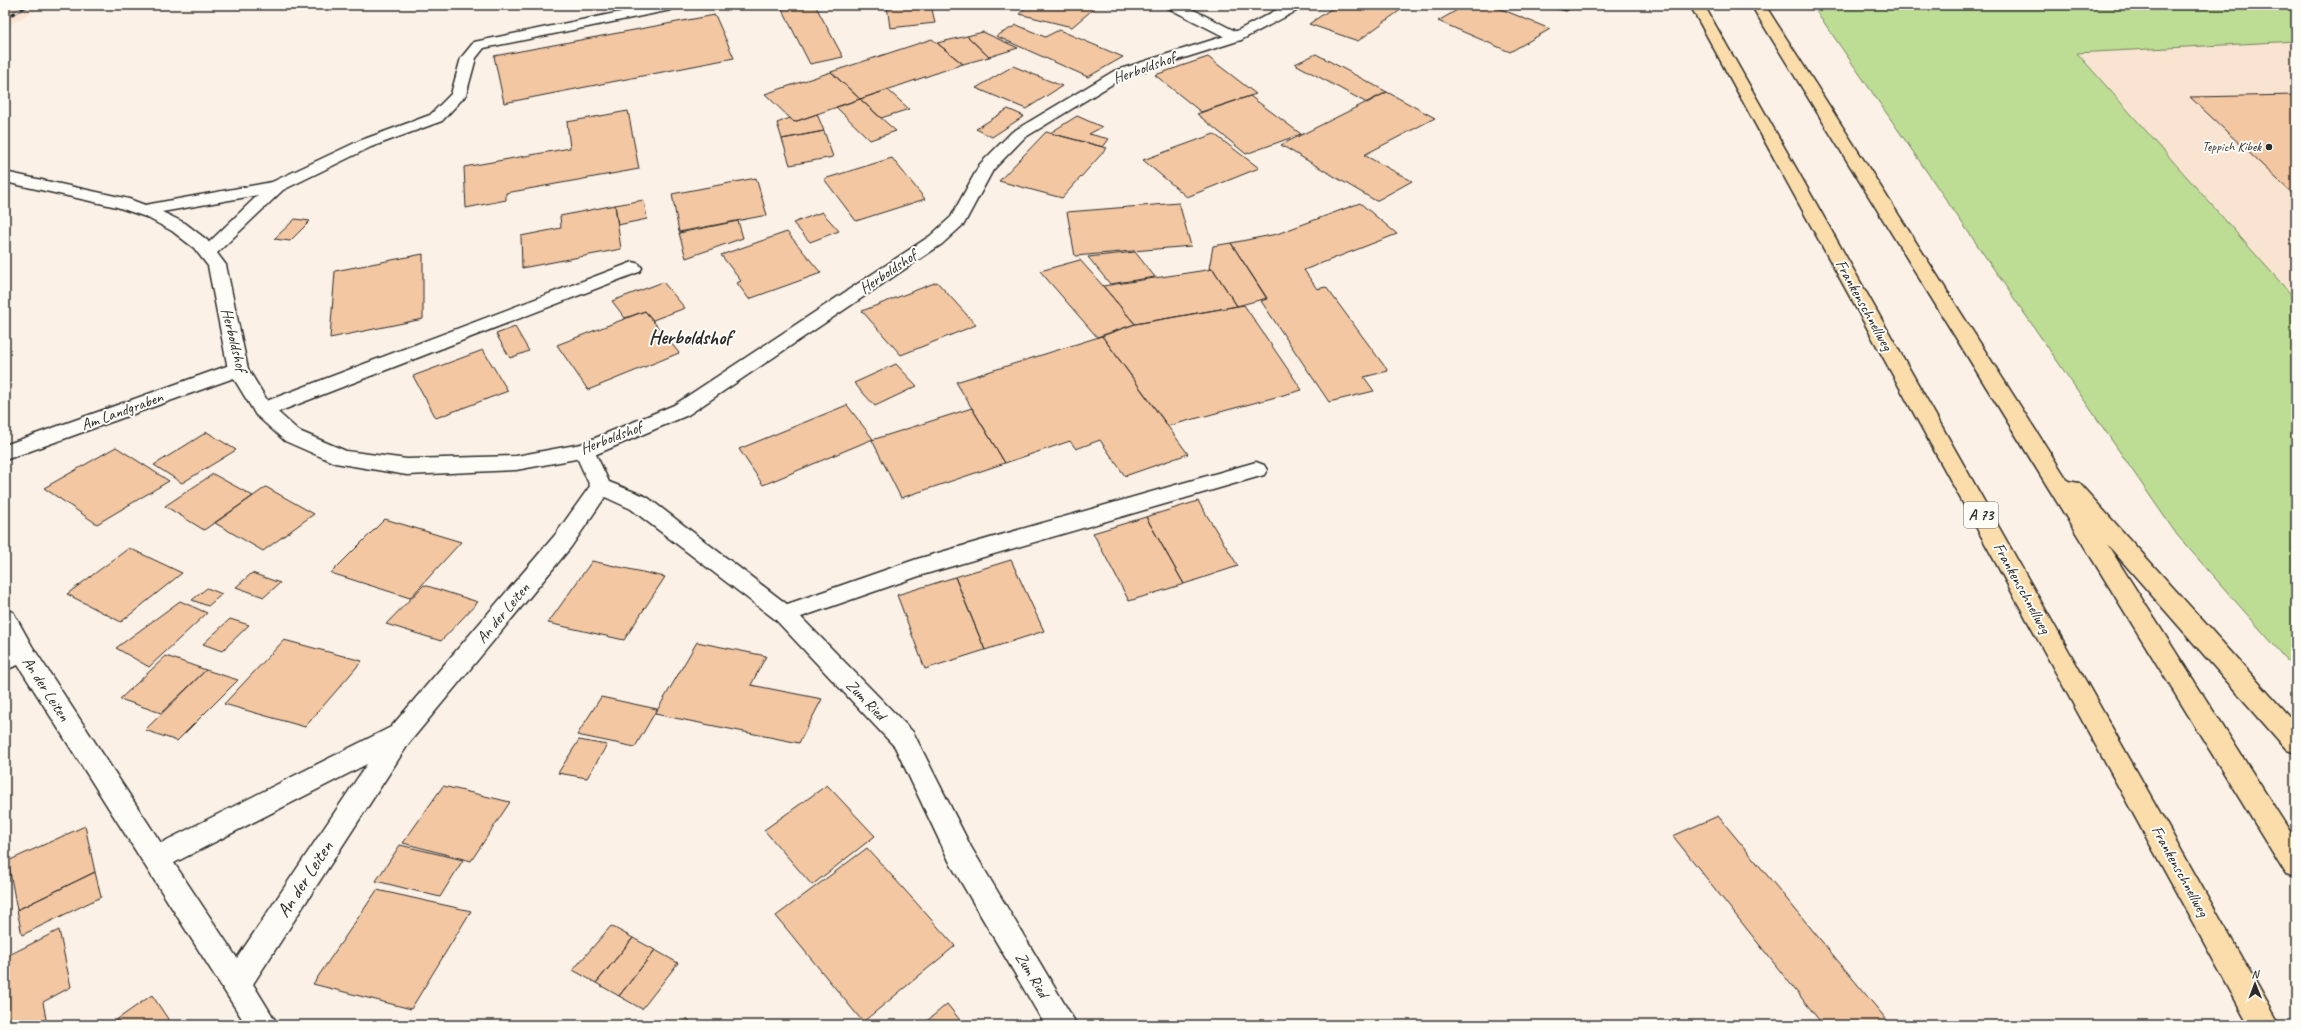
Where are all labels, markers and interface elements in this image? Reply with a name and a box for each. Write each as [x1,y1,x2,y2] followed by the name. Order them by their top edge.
[1110,46,1181,88] street label: Herboldshof
[2202,139,2262,155] place label: Teppich Kibek
[2264,142,2274,152] marker: Teppich Kibek
[856,244,923,298] street label: Herboldshof
[1831,256,1898,355] street label: Frankenschnellweg
[216,306,252,377] street label: Herboldshof
[649,325,736,350] district label: Herboldshof
[78,387,166,435] street label: Am Landgraben
[577,416,648,459] street label: Herboldshof
[1964,502,1998,528] road number: A 73
[1989,539,2056,638] street label: Frankenschnellweg
[472,578,535,647] street label: An der Leiten
[18,653,75,726] street label: An der Leiten
[842,675,892,727] street label: Zum Ried
[2147,822,2214,921] street label: Frankenschnellweg
[271,836,339,922] street label: An der Leiten
[1011,949,1055,1004] street label: Zum Ried
[2235,964,2275,1004] north arrow
[2251,967,2261,981] text: N

